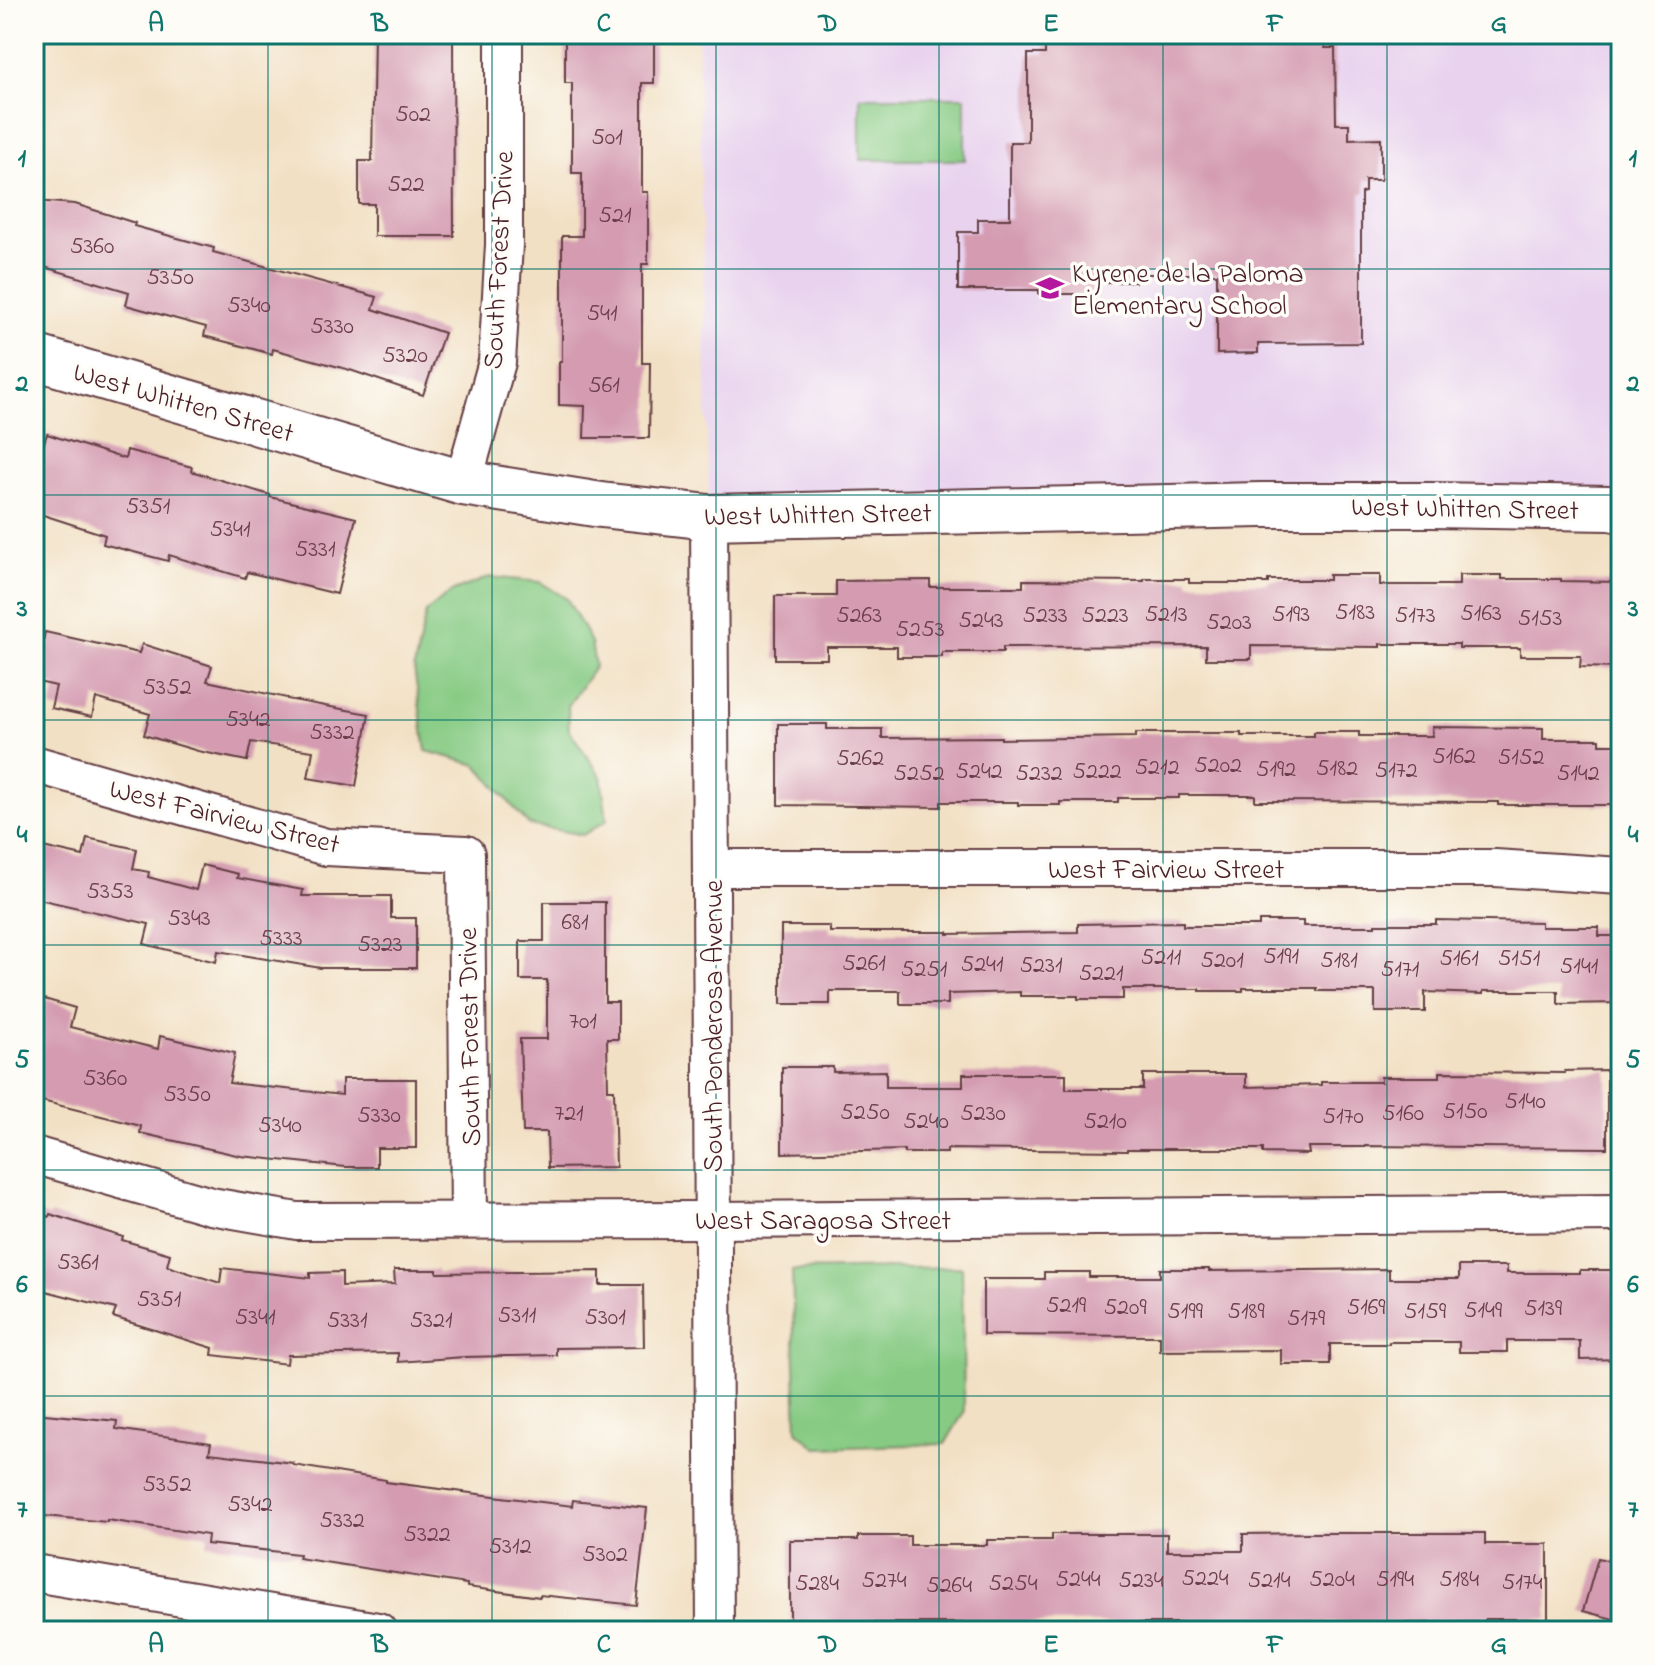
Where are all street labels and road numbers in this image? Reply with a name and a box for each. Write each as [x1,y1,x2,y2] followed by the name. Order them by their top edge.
[474,149,527,370] street label: South Forest Drive
[68,353,298,455] street label: West Whitten Street
[1351,488,1579,533] street label: West Whitten Street
[704,494,932,539] street label: West Whitten Street
[105,770,344,867] street label: West Fairview Street
[1048,851,1284,892] street label: West Fairview Street
[695,879,736,1172] street label: South Ponderosa Avenue
[449,927,494,1147] street label: South Forest Drive
[695,1202,951,1243] street label: West Saragosa Street

